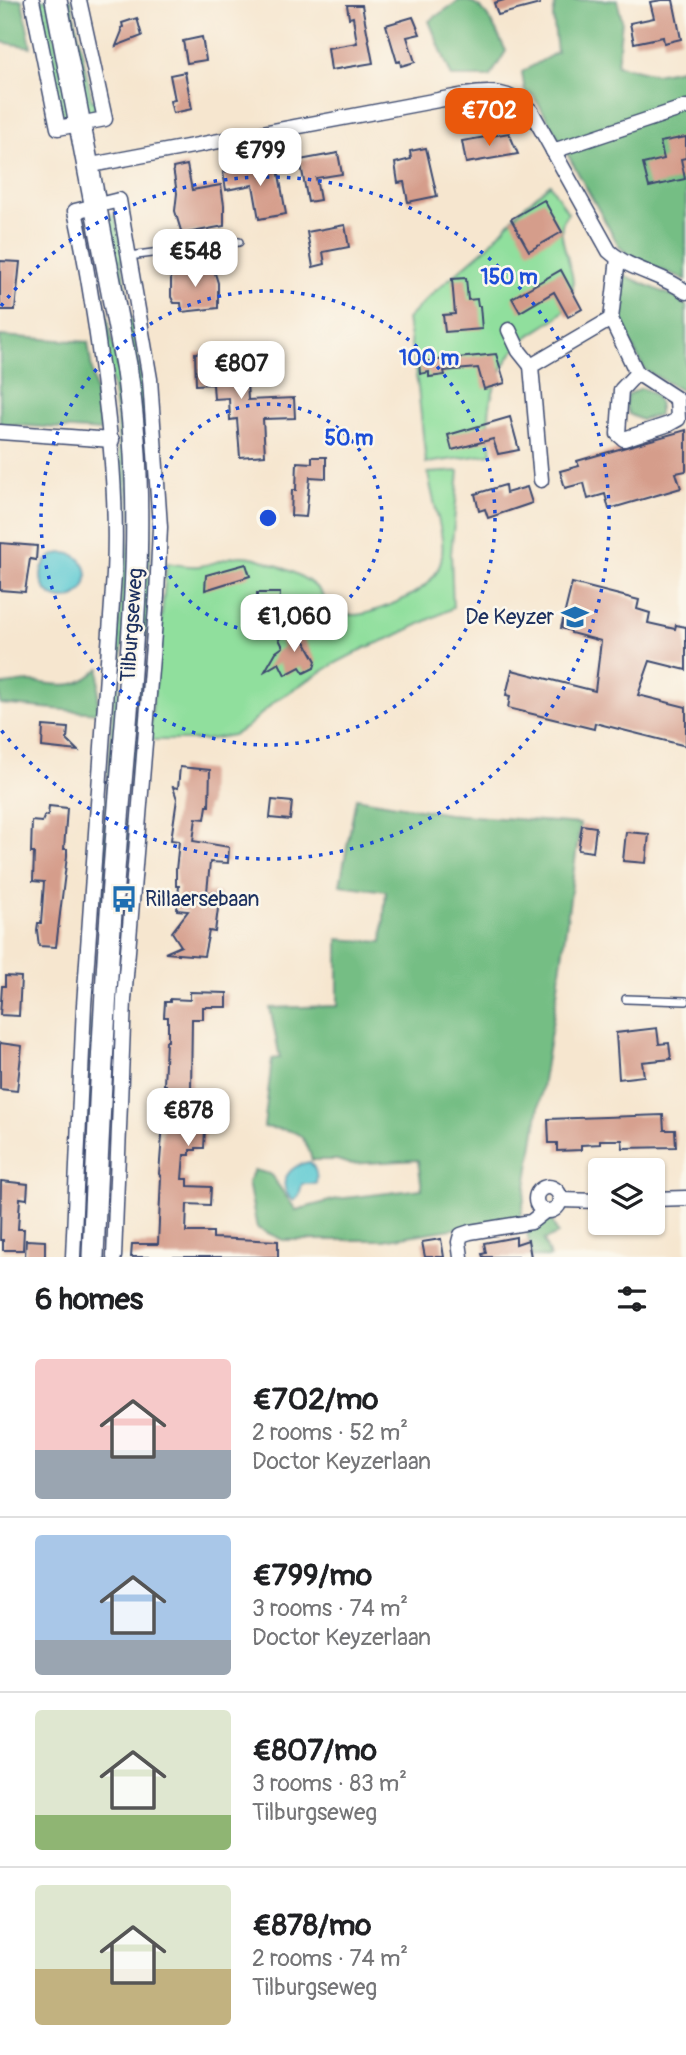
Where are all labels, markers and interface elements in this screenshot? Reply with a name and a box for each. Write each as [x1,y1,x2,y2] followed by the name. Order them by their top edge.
[448,88,530,148] pin: €702
[461,96,517,125] text: €702
[219,128,301,188] pin: €799
[234,136,286,165] text: €799
[154,230,236,289] pin: €548
[169,237,221,266] text: €548
[480,264,538,291] text: 150 m
[200,342,282,401] pin: €807
[399,345,459,372] text: 100 m
[214,349,268,378] text: €807
[325,425,374,452] text: 50 m
[256,506,280,530] centre of rings
[115,567,149,683] street label: Tilburgseweg
[237,594,351,654] pin: €1,060
[257,602,331,631] text: €1,060
[560,602,590,632] school or university icon: De Keyzer
[465,604,554,631] place label: De Keyzer
[109,884,139,914] bus stop icon: Rillaersebaan
[145,886,259,913] place label: Rillaersebaan
[147,1088,229,1148] pin: €878
[163,1096,213,1125] text: €878
[588,1158,665,1235] map controls
[588,1158,665,1235] button: layers
[613,1280,651,1318] icon: filters
[35,1281,143,1318] text: 6 homes
[252,1381,378,1418] text: €702/mo
[91,1387,175,1471] icon: home
[252,1418,408,1447] text: 2 rooms · 52 m²
[252,1447,431,1476] text: Doctor Keyzerlaan
[252,1557,372,1594] text: €799/mo
[91,1563,175,1647] icon: home
[252,1594,408,1623] text: 3 rooms · 74 m²
[252,1623,431,1652] text: Doctor Keyzerlaan
[252,1732,377,1769] text: €807/mo
[91,1738,175,1822] icon: home
[252,1769,407,1798] text: 3 rooms · 83 m²
[252,1798,377,1827] text: Tilburgseweg
[252,1907,371,1944] text: €878/mo
[91,1913,175,1997] icon: home
[252,1944,408,1973] text: 2 rooms · 74 m²
[252,1973,377,2002] text: Tilburgseweg

